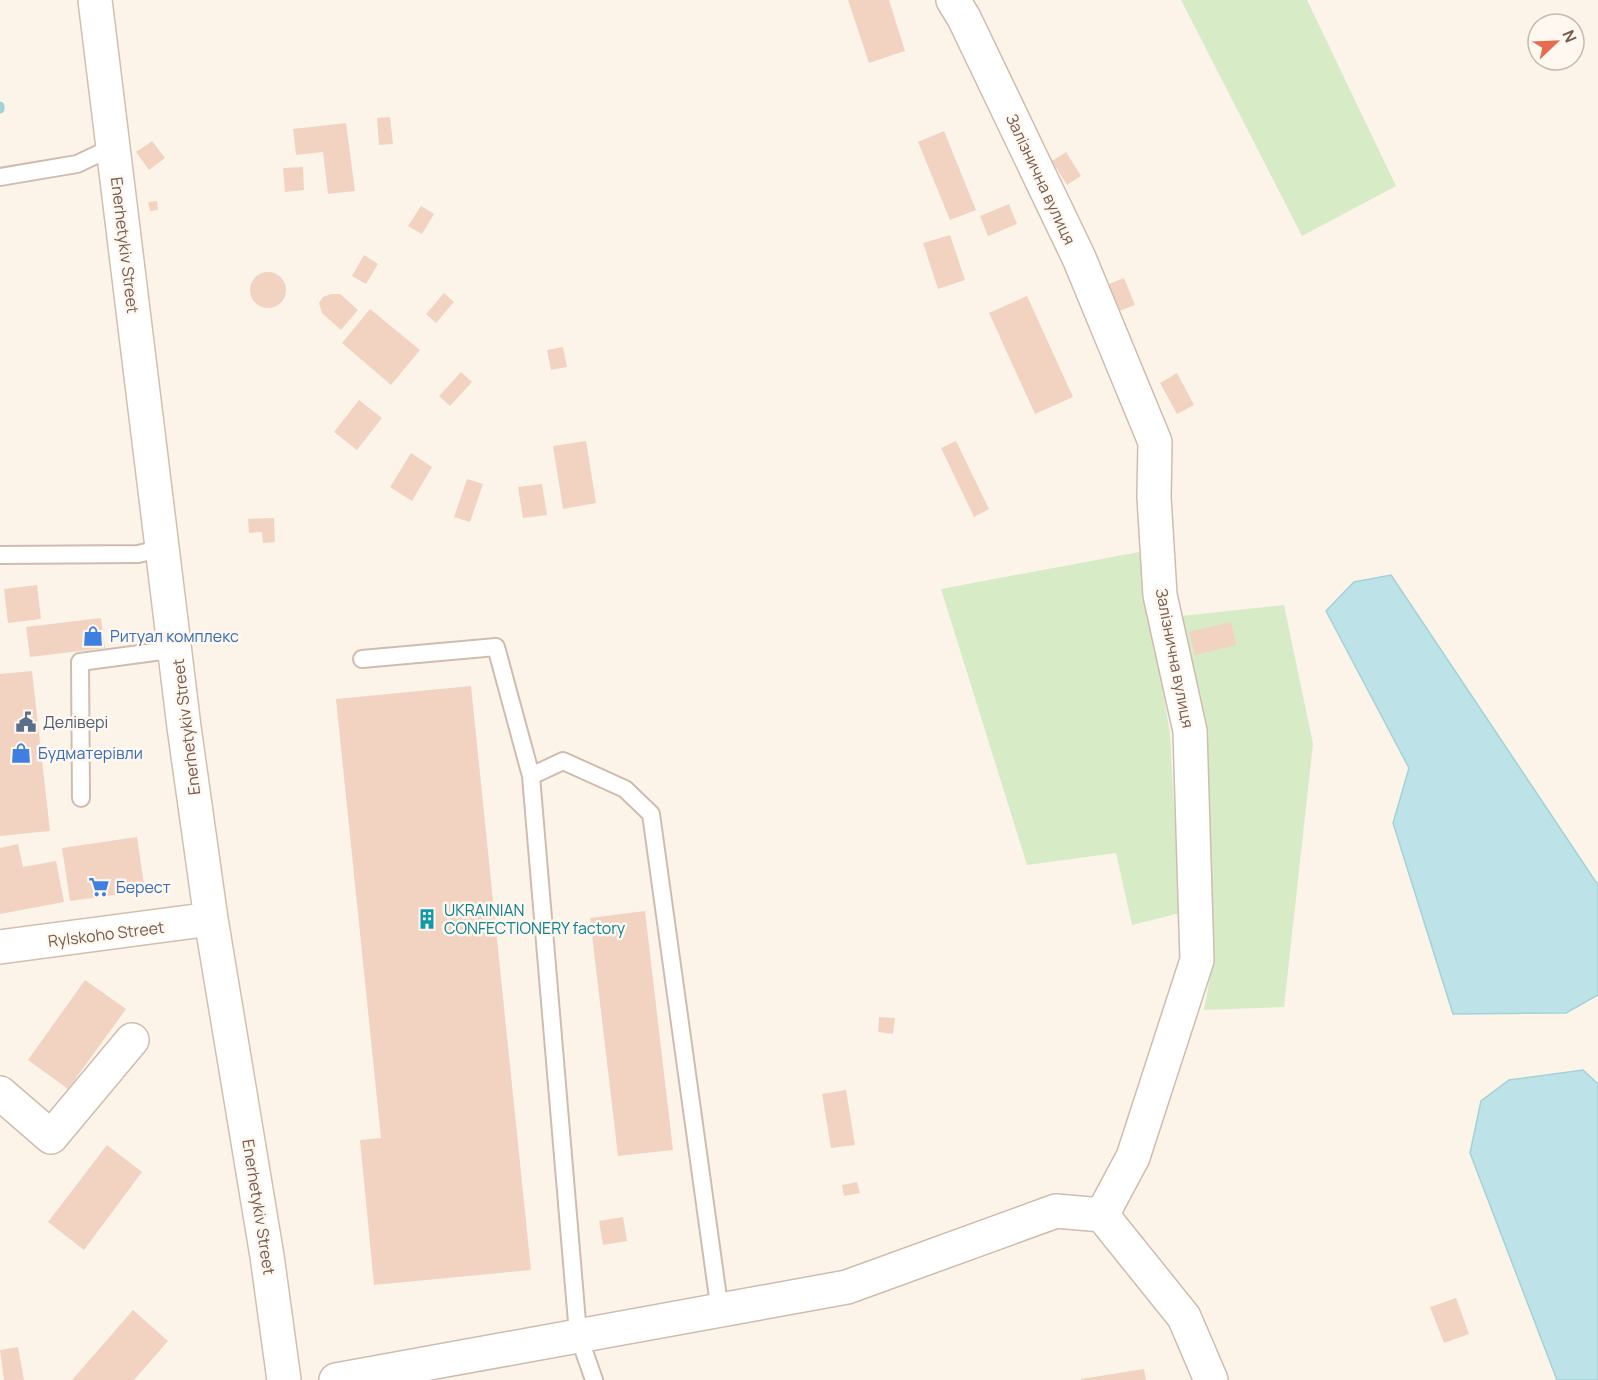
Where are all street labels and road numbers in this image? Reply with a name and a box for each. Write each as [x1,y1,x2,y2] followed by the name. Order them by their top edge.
[1001,110,1081,248] street label: Залізнична вулиця
[106,176,144,314] street label: Enerhetykiv Street
[1151,586,1199,730] street label: Залізнична вулиця
[167,658,205,796] street label: Enerhetykiv Street
[47,916,165,952] street label: Rylskoho Street
[237,1138,281,1276] street label: Enerhetykiv Street

